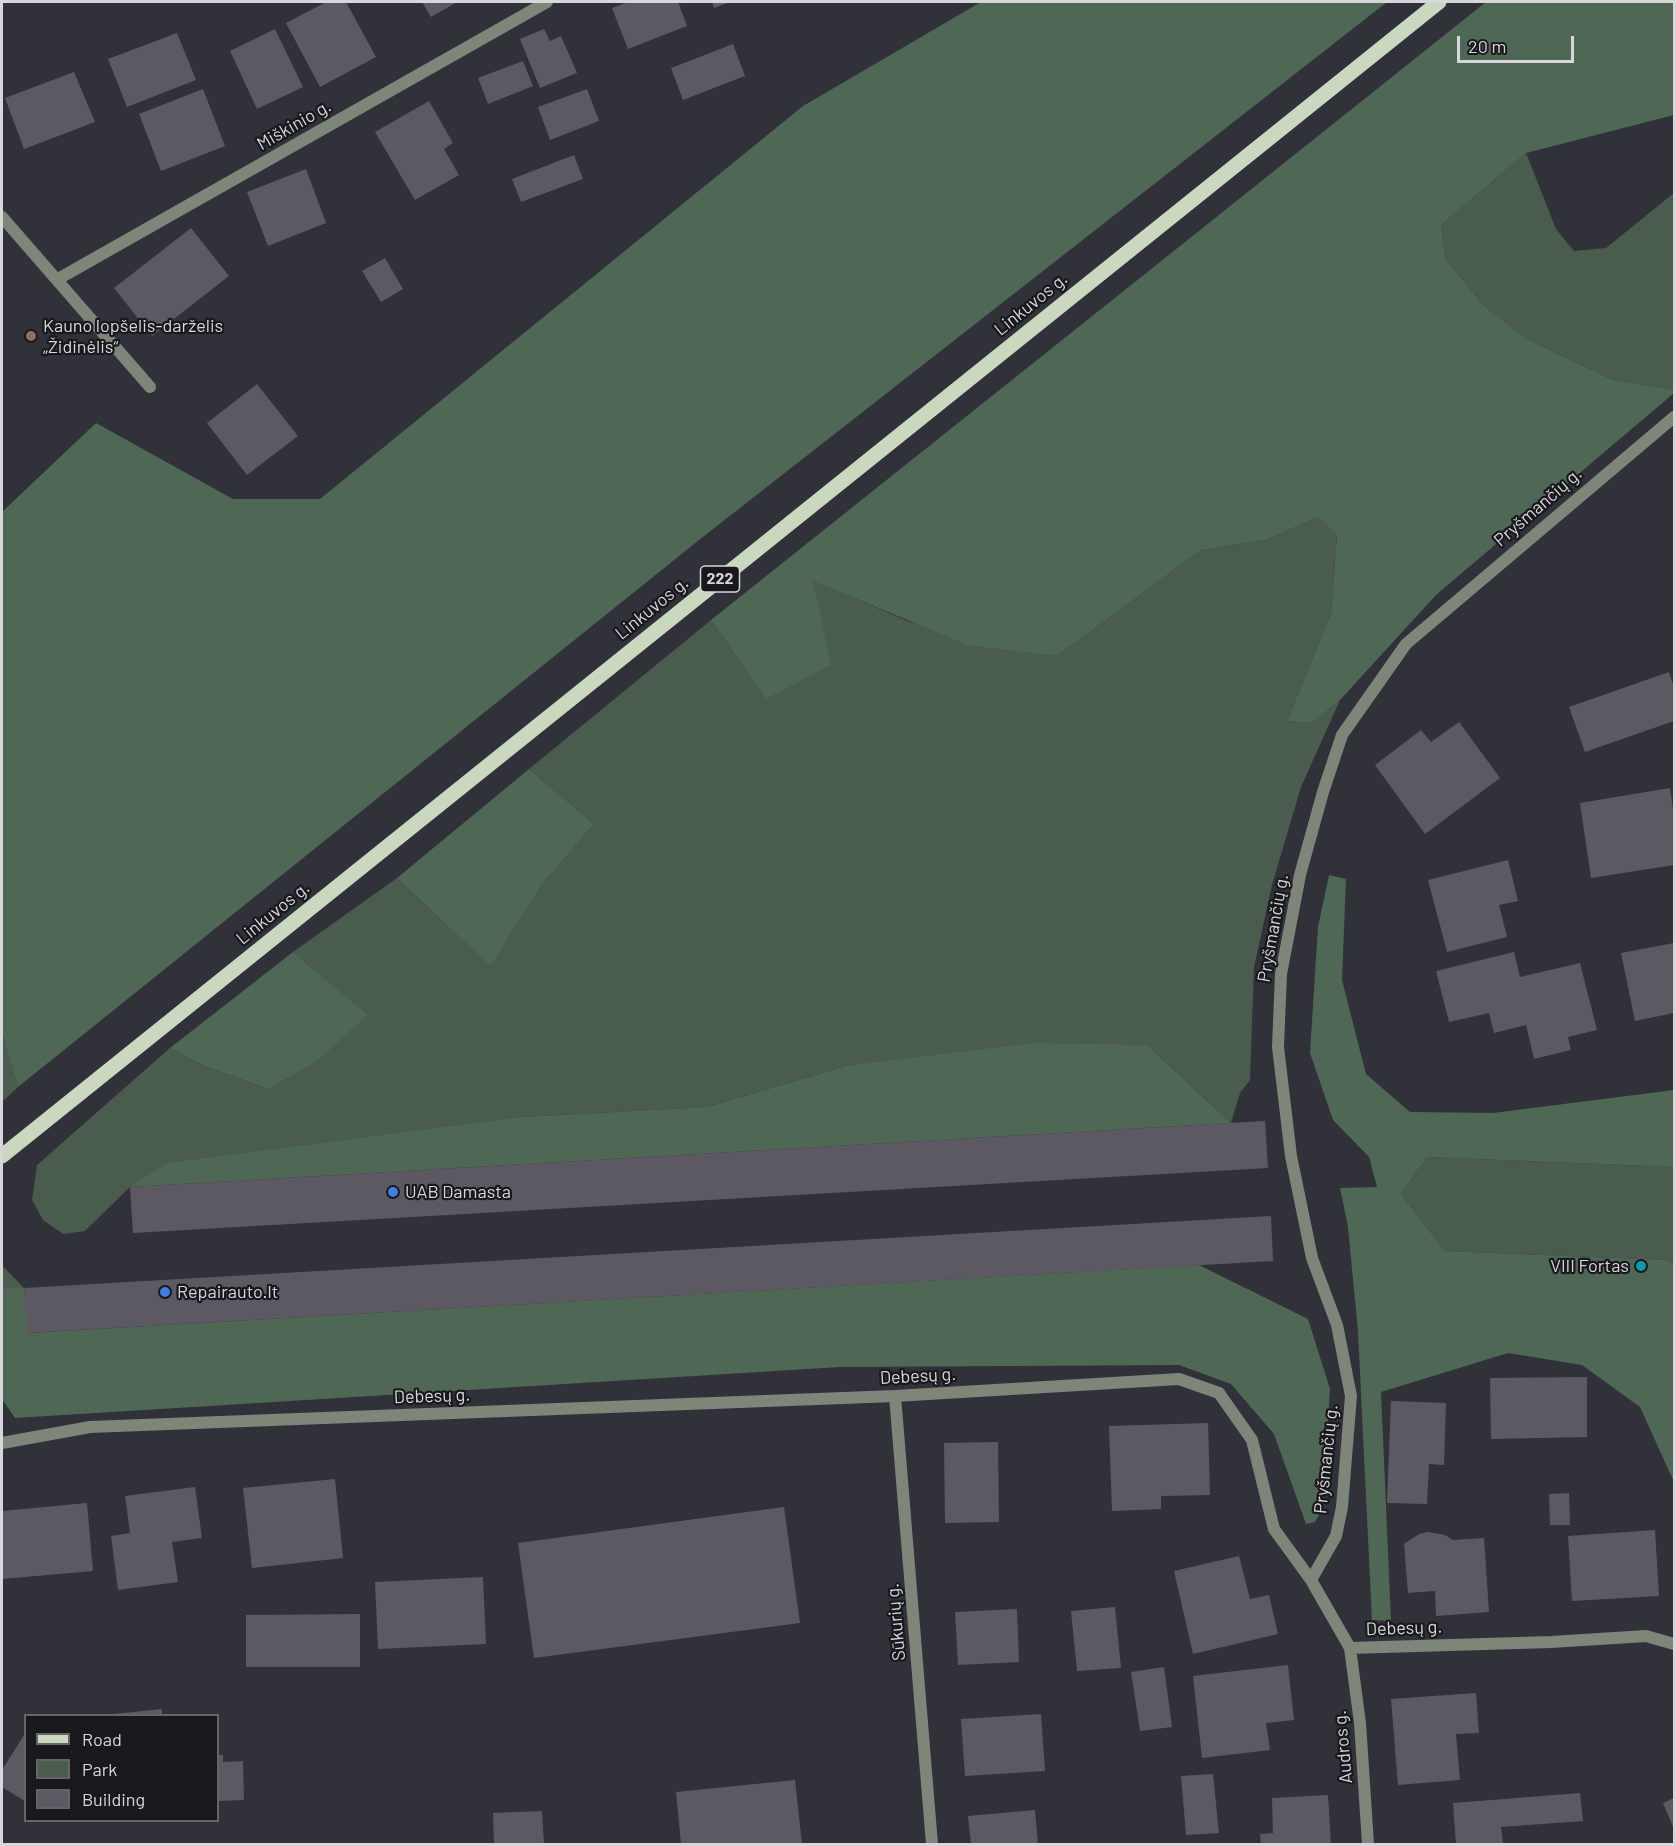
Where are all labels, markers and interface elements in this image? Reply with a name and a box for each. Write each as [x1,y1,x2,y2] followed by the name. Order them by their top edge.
[1460,24,1577,62] scale bar
[1468,35,1506,57] text: 20 m
[253,95,335,155] street label: Miškinio g.
[990,268,1072,340] street label: Linkuvos g.
[43,315,223,358] place label: Kauno lopšelis-darželis „Židinėlis“
[24,329,38,343] marker: Kauno lopšelis-darželis „Židinėlis“
[1490,463,1586,551] street label: Pryšmančių g.
[700,566,740,592] road number: 222
[611,572,693,644] street label: Linkuvos g.
[1253,872,1293,984] street label: Pryšmančių g.
[232,877,314,949] street label: Linkuvos g.
[405,1181,511,1203] place label: UAB Damasta
[386,1185,400,1199] marker: UAB Damasta
[1550,1255,1629,1277] place label: VIII Fortas
[1634,1259,1648,1273] marker: VIII Fortas
[177,1281,278,1303] place label: Repairauto.lt
[158,1285,172,1299] marker: Repairauto.lt
[879,1363,957,1389] street label: Debesų g.
[393,1384,471,1408] street label: Debesų g.
[1310,1403,1342,1515] street label: Pryšmančių g.
[882,1582,910,1662] street label: Sūkurių g.
[1365,1616,1443,1640] street label: Debesų g.
[1329,1709,1357,1785] street label: Audros g.
[24,1714,219,1822] legend
[82,1728,122,1750] text: Road
[82,1758,117,1780] text: Park
[82,1788,145,1810] text: Building

